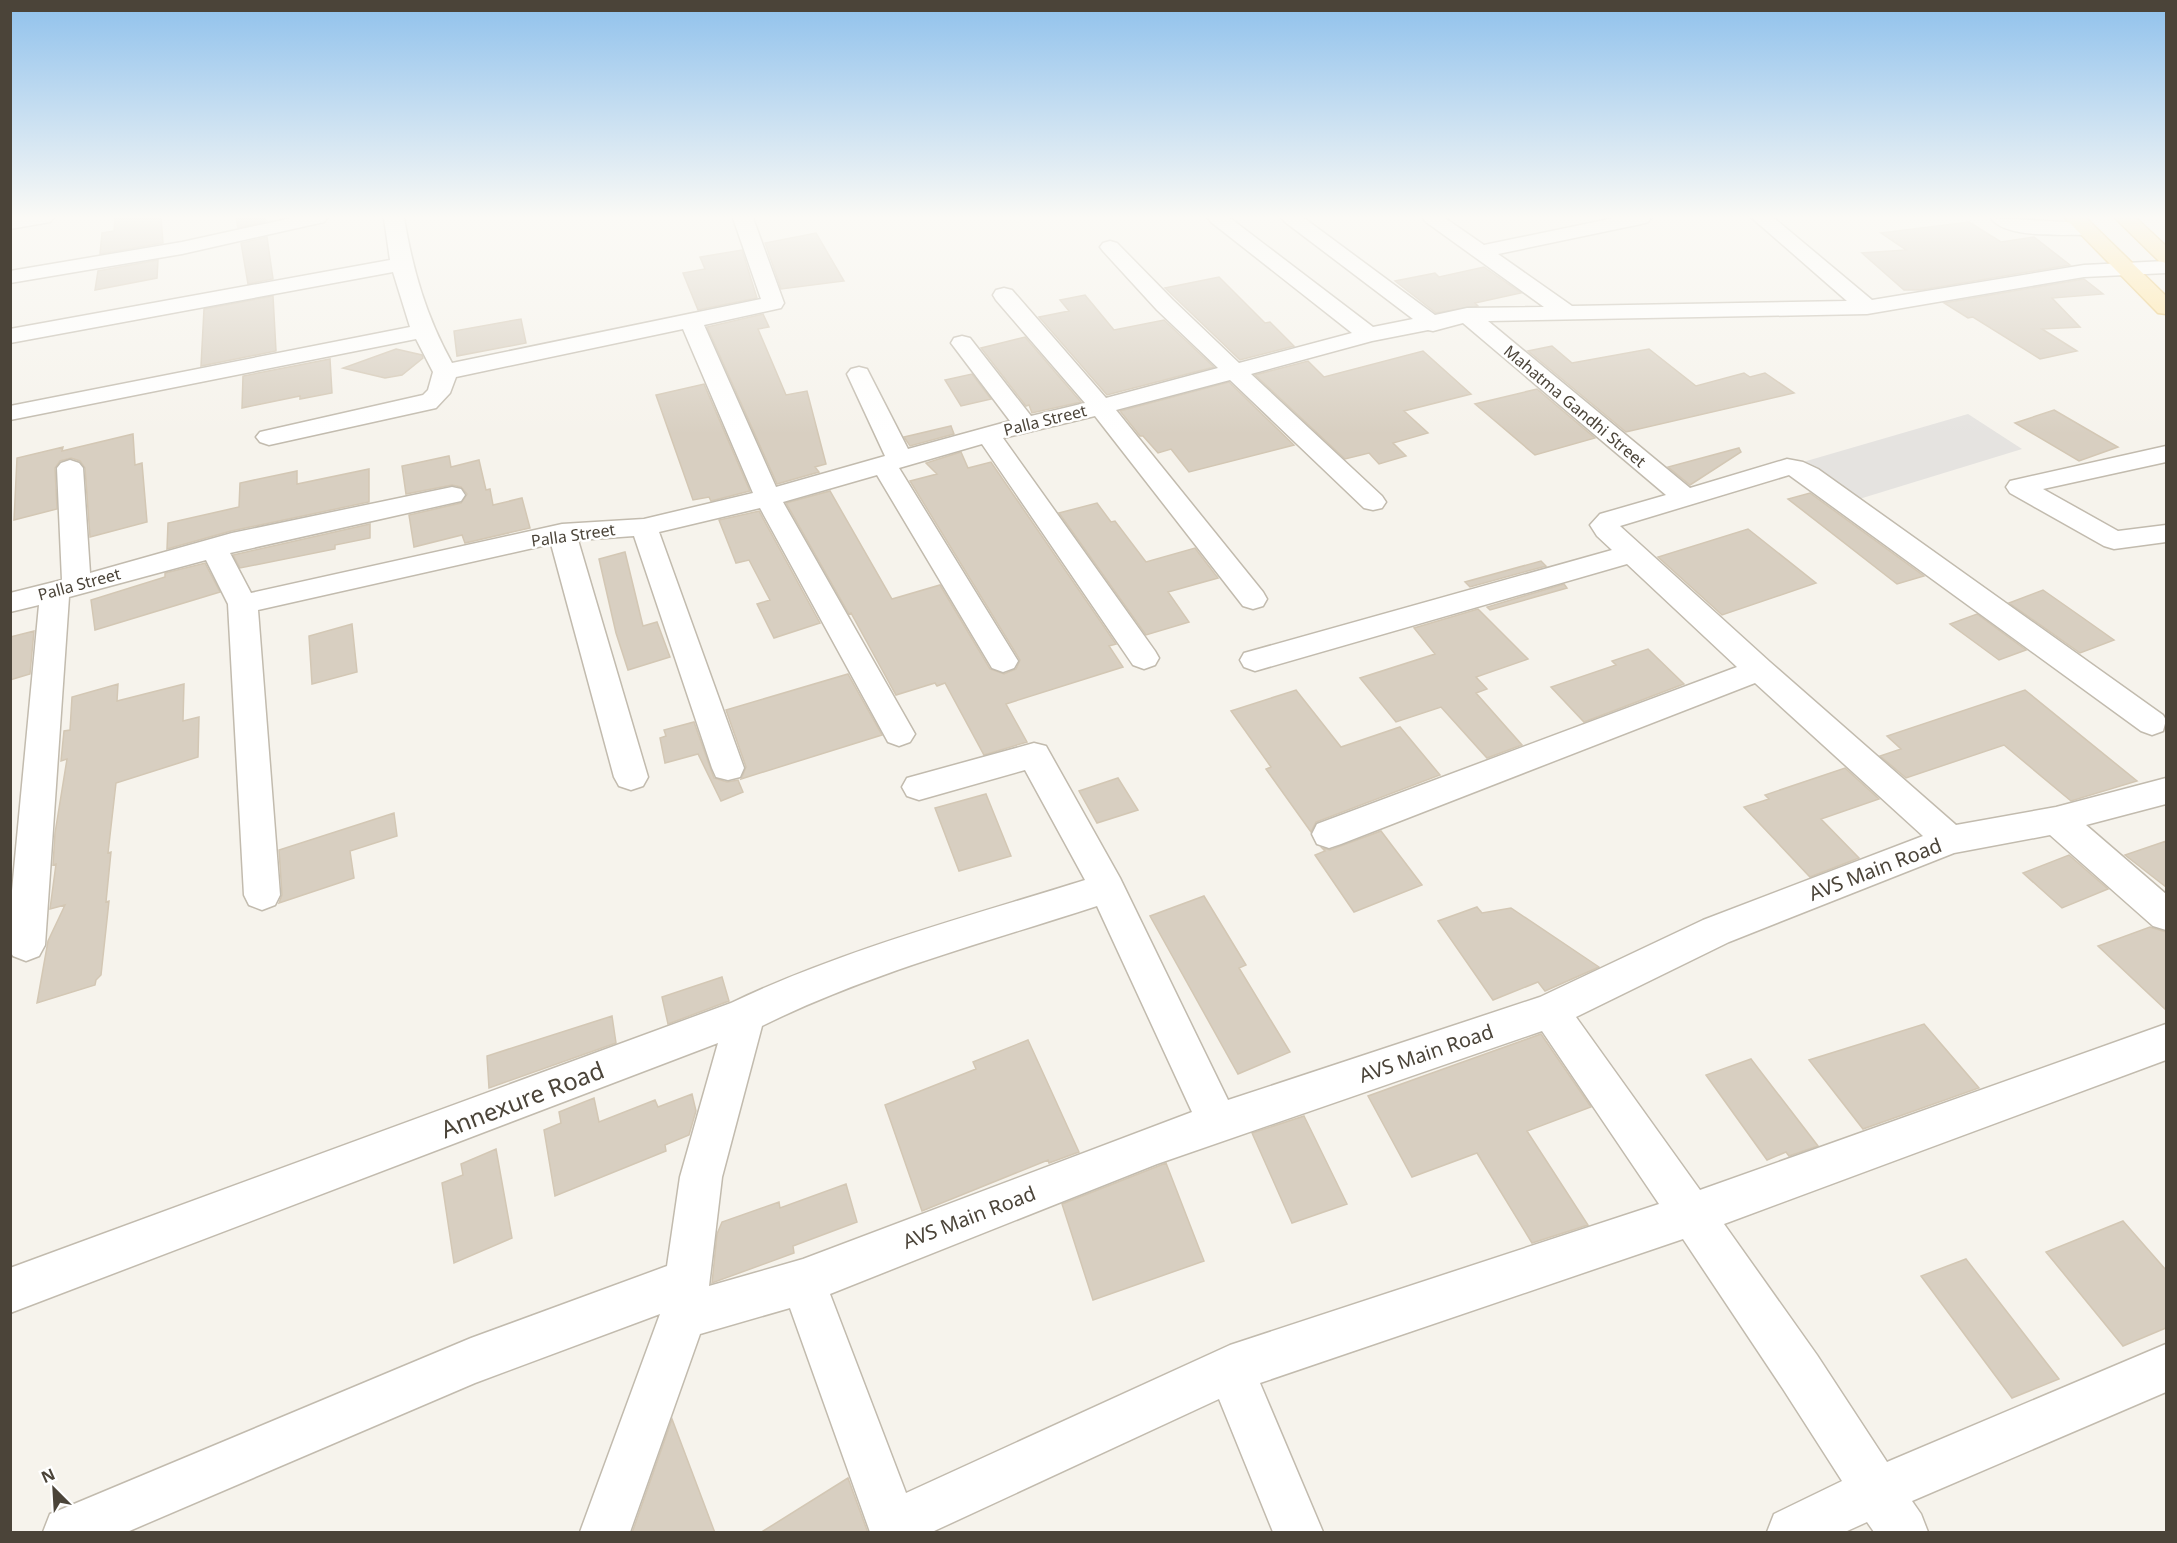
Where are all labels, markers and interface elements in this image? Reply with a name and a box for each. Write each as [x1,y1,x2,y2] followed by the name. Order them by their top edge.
[1499,340,1651,472] street label: Mahatma Gandhi Street
[1001,399,1089,441] street label: Palla Street
[530,518,617,552] street label: Palla Street
[35,562,123,606] street label: Palla Street
[1805,831,1945,907] street label: AVS Main Road
[1355,1017,1497,1089] street label: AVS Main Road
[436,1053,608,1145] street label: Annexure Road
[899,1179,1039,1255] street label: AVS Main Road
[24,1459,84,1519] north arrow
[37,1463,58,1488] text: N

